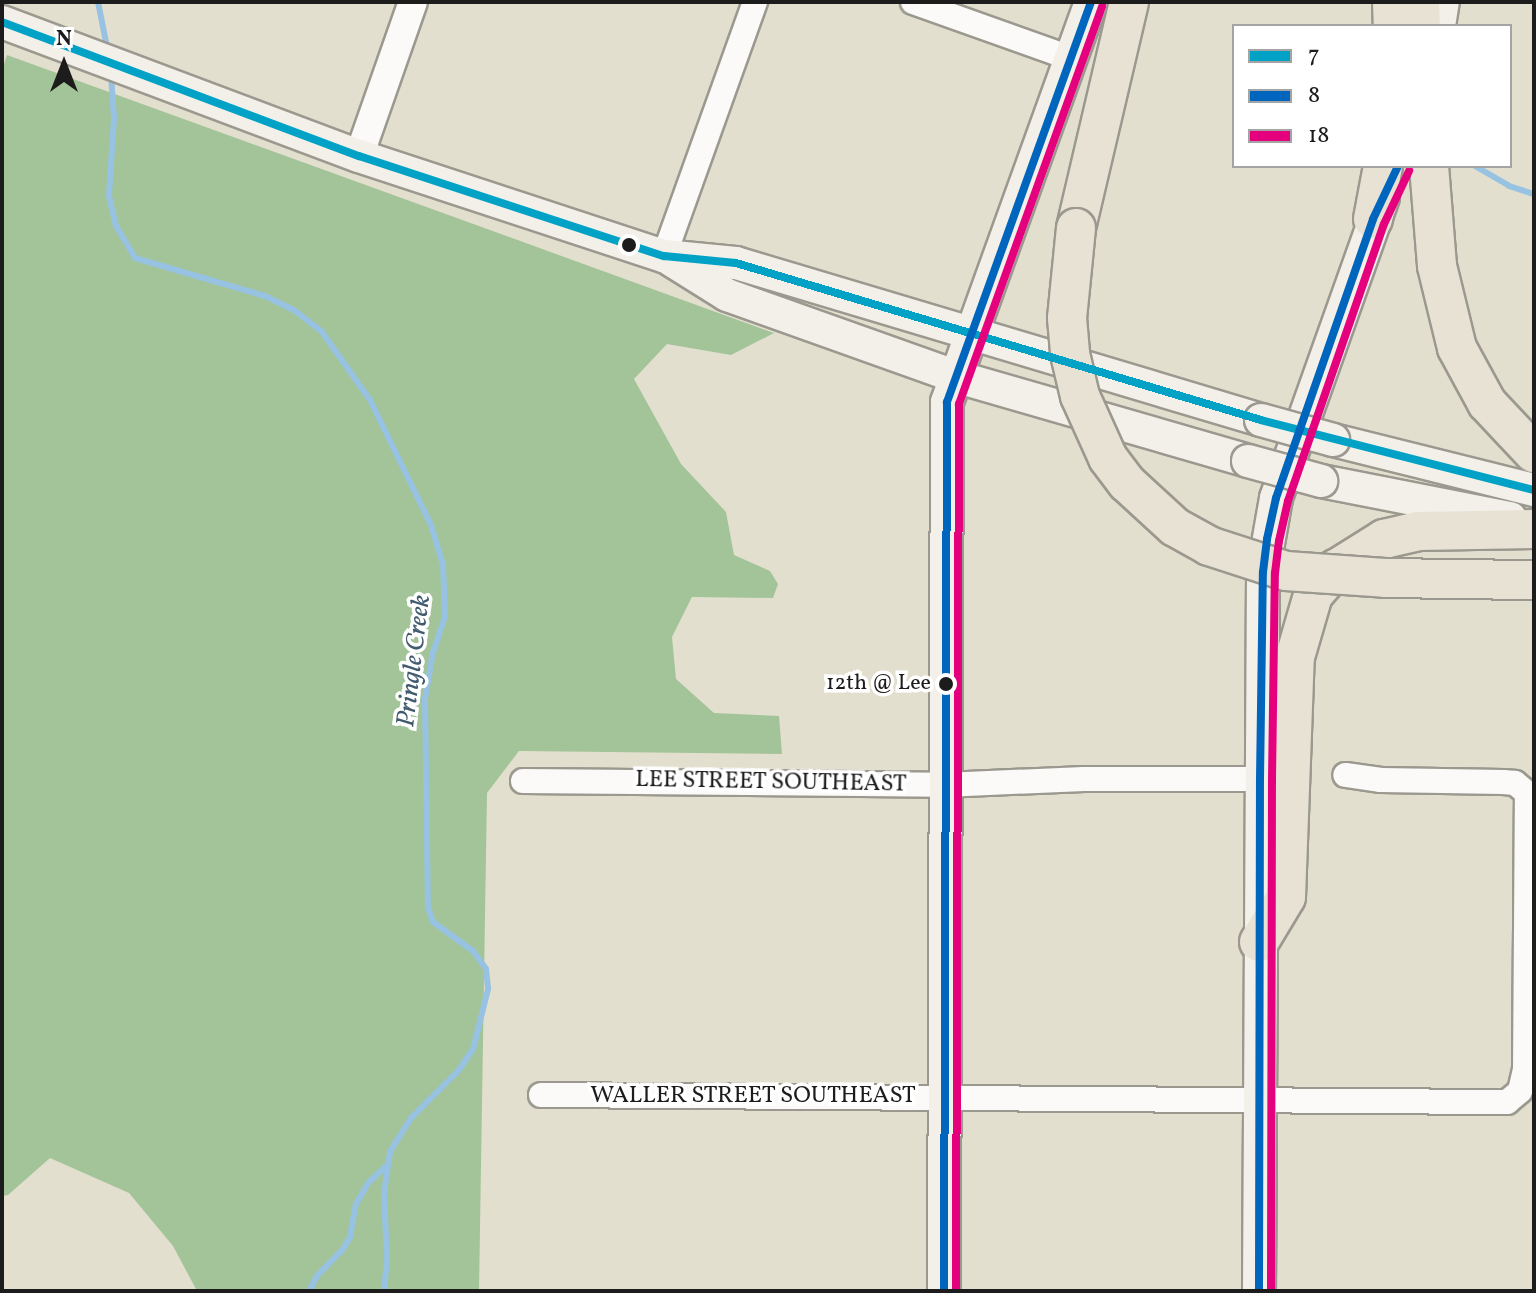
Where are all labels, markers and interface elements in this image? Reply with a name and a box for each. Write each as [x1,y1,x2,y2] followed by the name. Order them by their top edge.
[24,24,104,104] north arrow
[56,24,72,55] text: N
[1232,24,1512,168] legend
[1308,39,1320,73] text: 7
[1308,79,1320,113] text: 8
[1308,119,1330,153] text: 18
[621,237,637,253] unlabelled marker
[391,593,439,729] water label: Pringle Creek
[826,671,931,697] place label: 12th @ Lee
[938,676,954,692] marker: 12th @ Lee
[635,766,907,800] street label: LEE STREET SOUTHEAST
[590,1083,916,1111] street label: WALLER STREET SOUTHEAST

